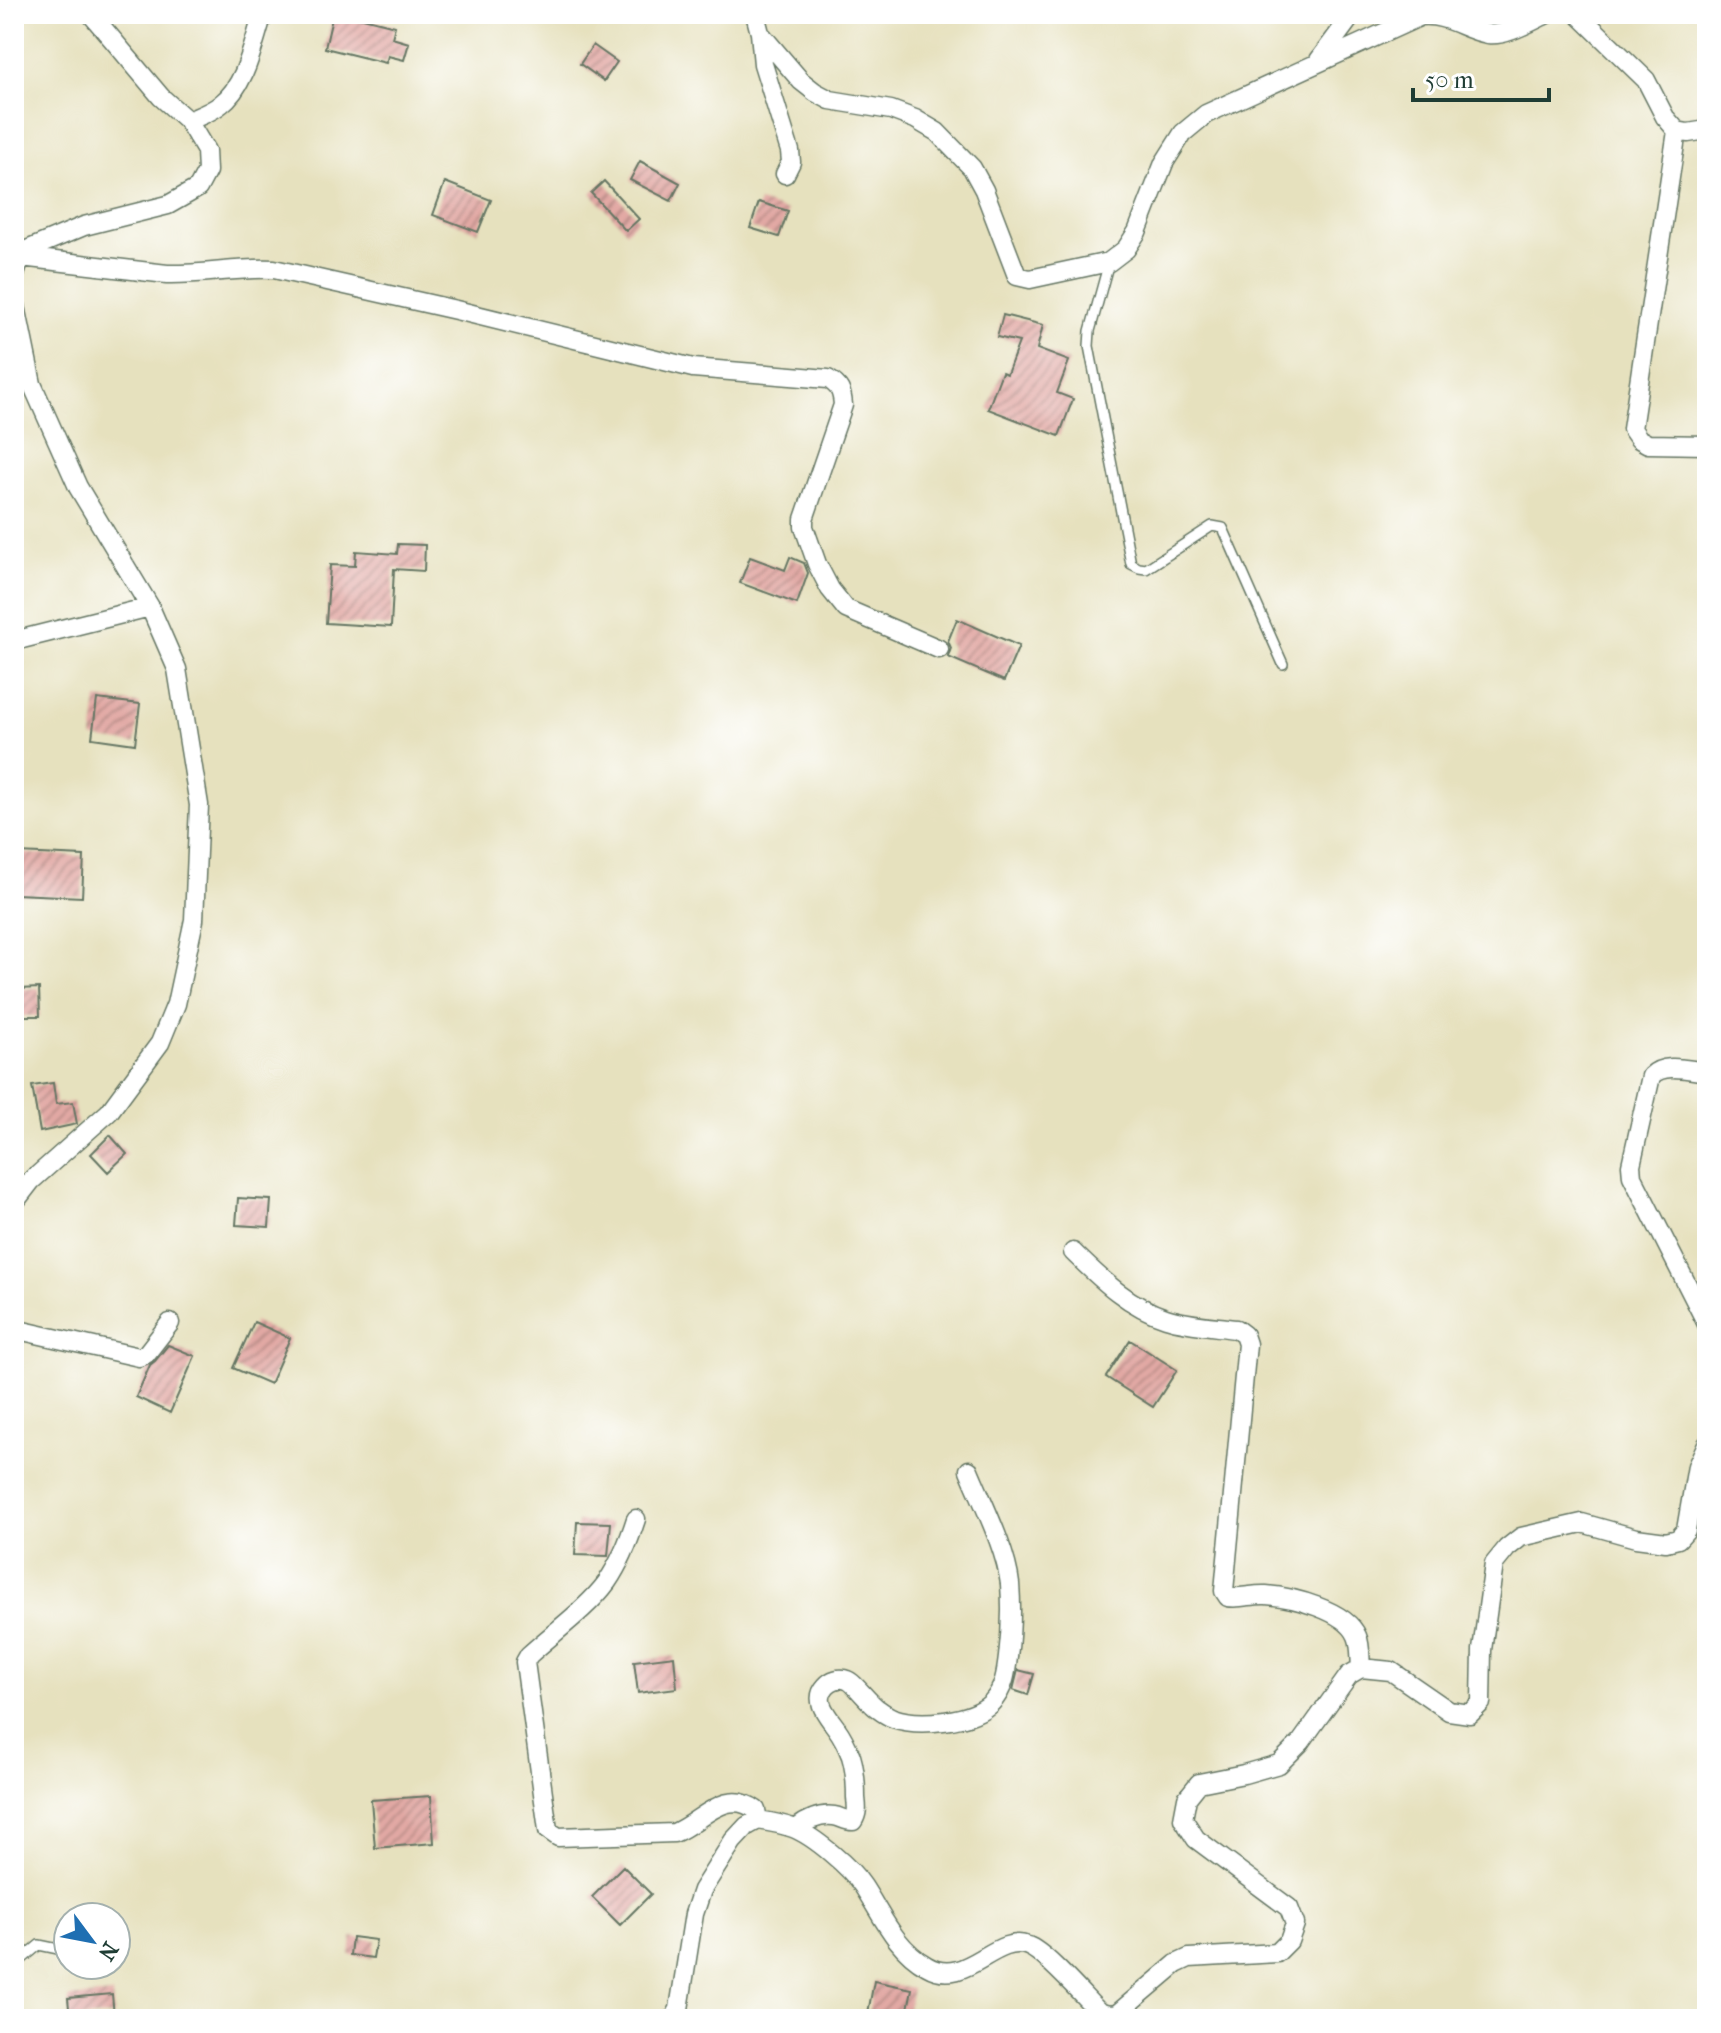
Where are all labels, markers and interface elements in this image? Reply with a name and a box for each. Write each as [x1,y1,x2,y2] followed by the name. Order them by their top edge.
[1413,52,1549,102] scale bar
[1425,66,1474,94] text: 50 m
[52,1901,132,1981] north arrow
[93,1937,124,1965] text: N

